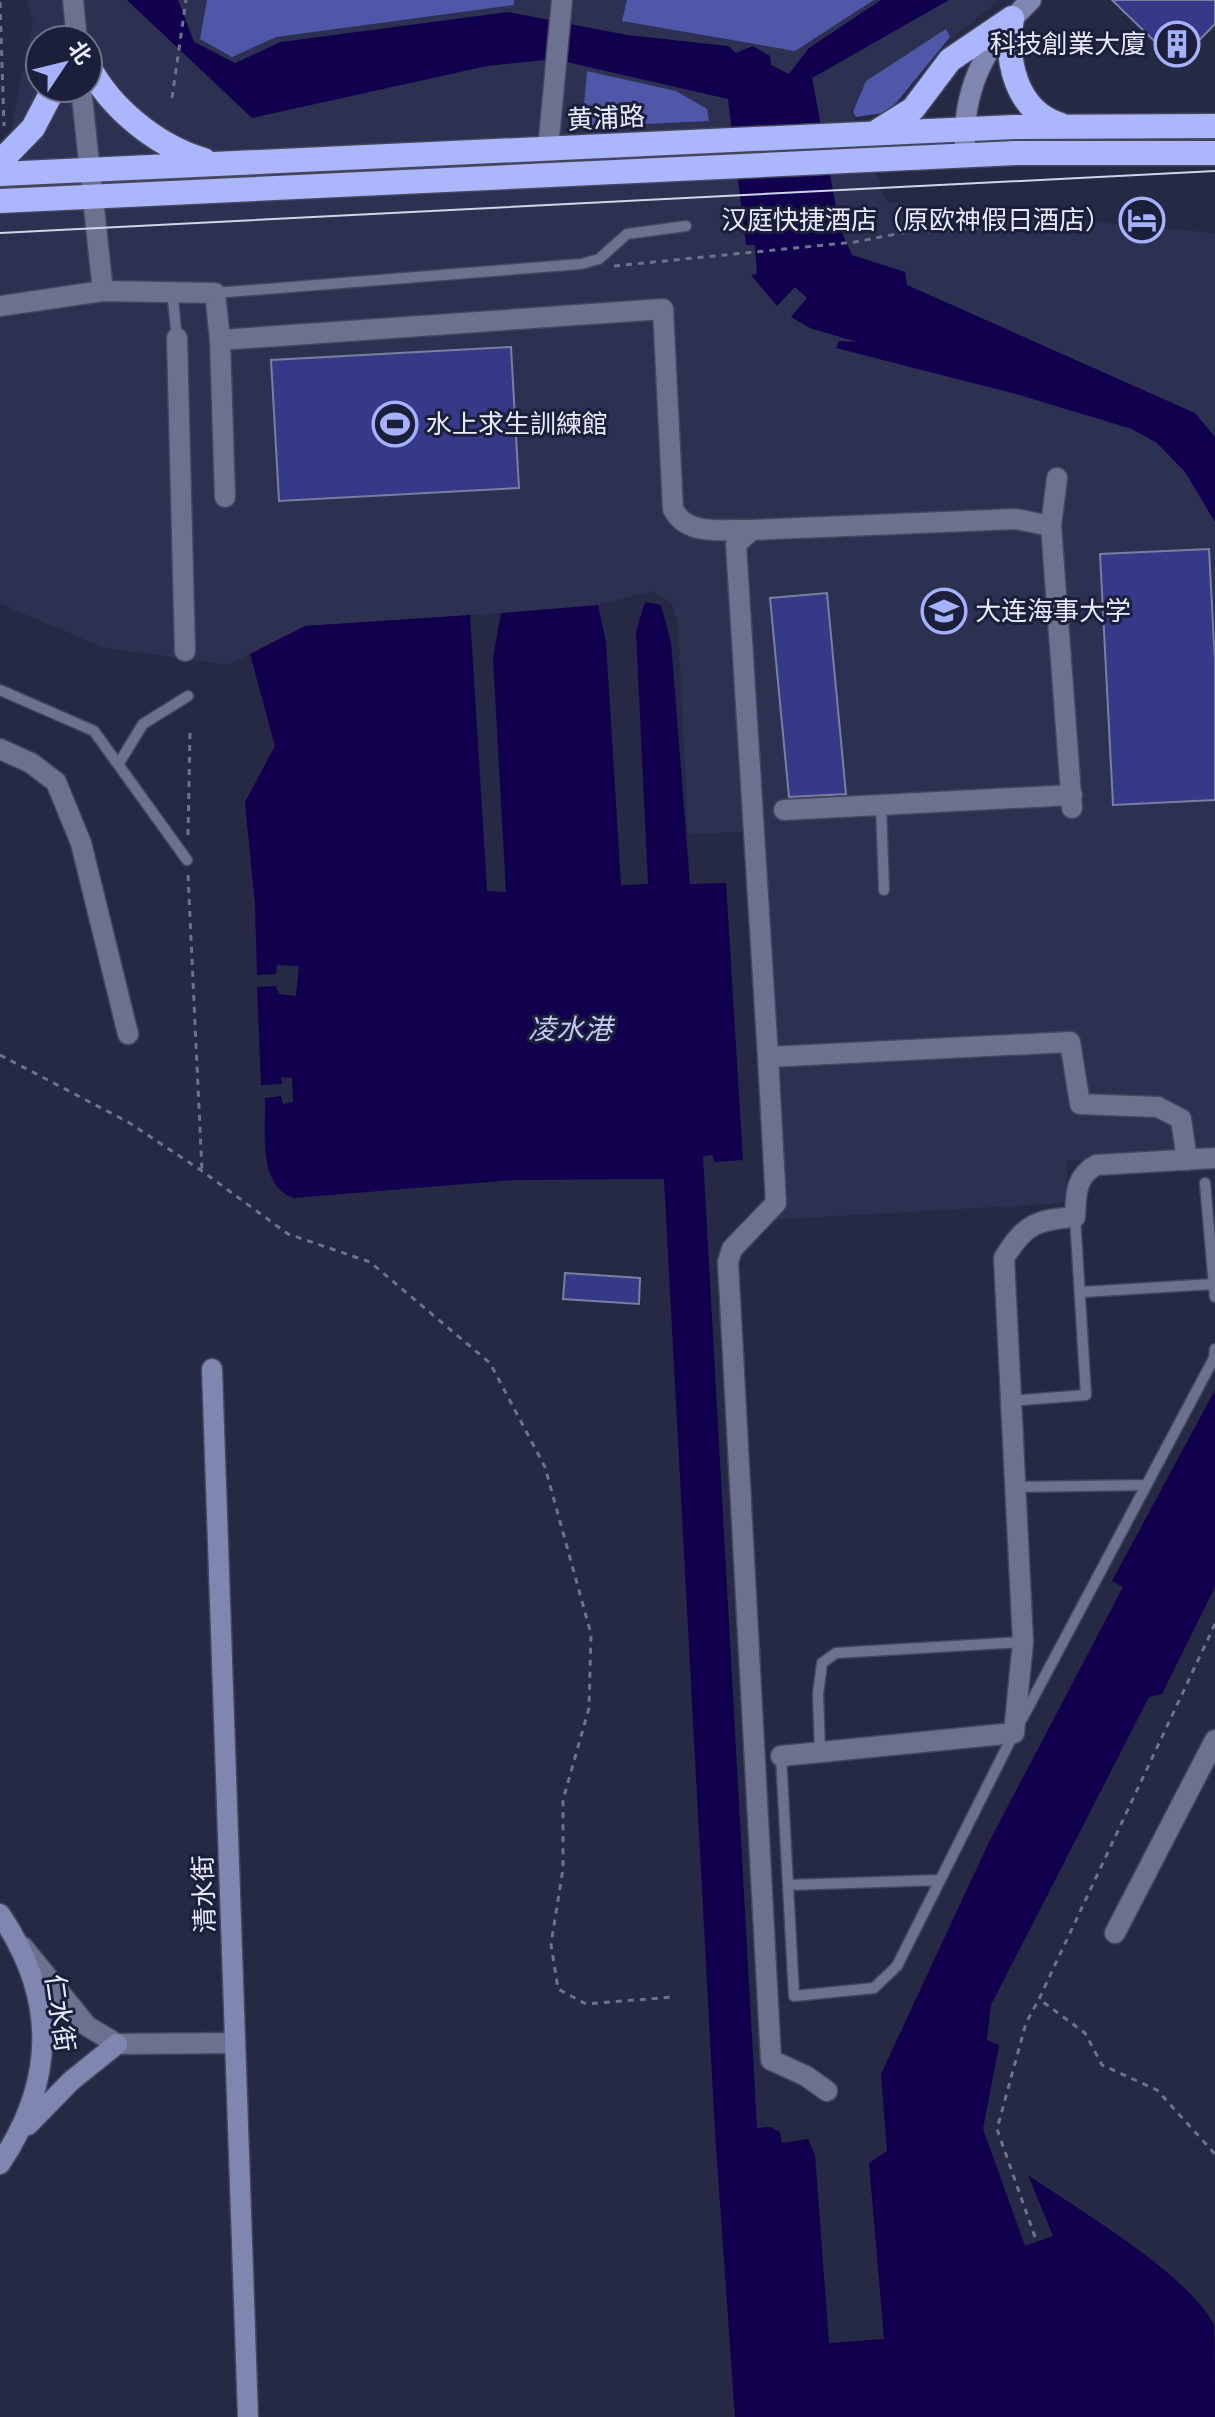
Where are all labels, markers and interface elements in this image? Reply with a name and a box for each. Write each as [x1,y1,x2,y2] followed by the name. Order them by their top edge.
[1153,20,1201,68] building icon: 科技創業大廈
[24,24,104,104] north arrow
[990,27,1146,58] place label: 科技創業大廈
[64,35,98,68] text: 北
[566,99,646,134] street label: 黄浦路
[1118,196,1166,244] hotel icon: 汉庭快捷酒店（原欧神假日酒店）
[721,203,1111,234] place label: 汉庭快捷酒店（原欧神假日酒店）
[371,400,419,448] sports icon: 水上求生訓練館
[426,407,608,438] place label: 水上求生訓練館
[920,587,968,635] school or university icon: 大连海事大学
[975,594,1131,625] place label: 大连海事大学
[528,1011,616,1045] water label: 凌水港
[186,1855,219,1934] street label: 清水街
[41,1972,82,2054] street label: 仁水街

